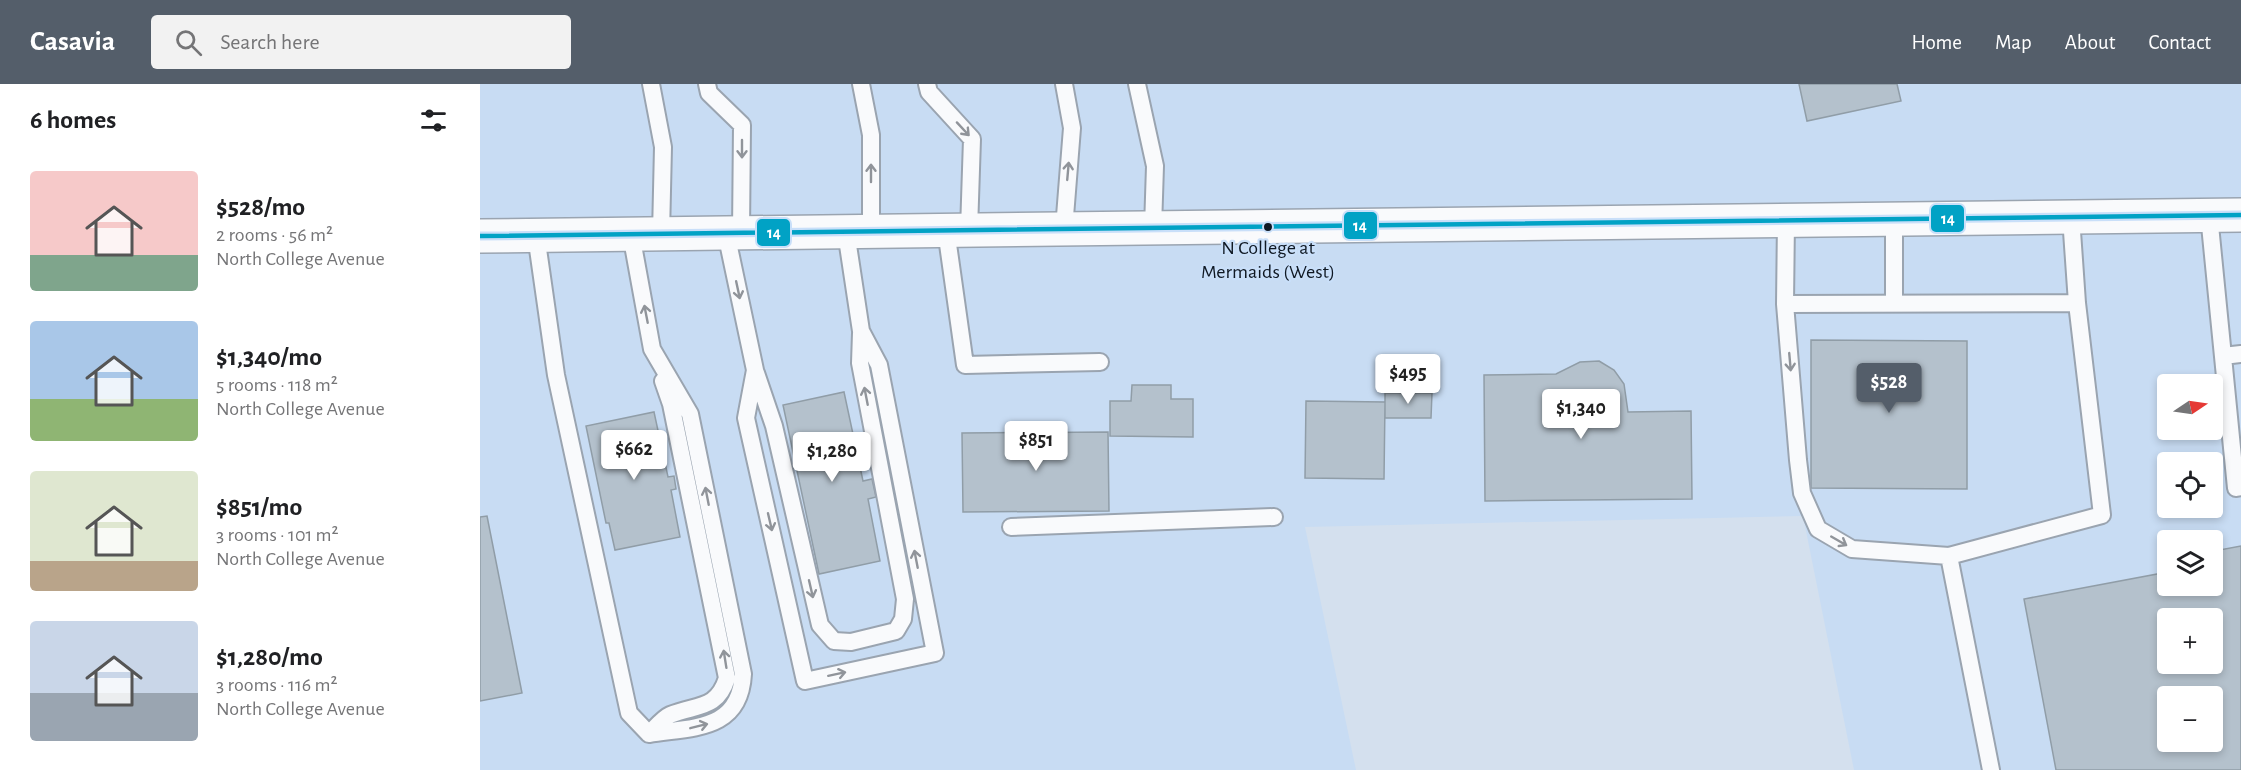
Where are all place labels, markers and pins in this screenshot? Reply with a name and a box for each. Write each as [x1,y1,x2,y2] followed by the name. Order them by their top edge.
[1262,221,1274,233] marker: N College at Mermaids (West)
[1201,238,1335,282] place label: N College at Mermaids (West)
[1372,354,1444,405] pin: $495
[1853,363,1925,414] pin: $528
[1532,389,1630,440] pin: $1,340
[1000,421,1072,472] pin: $851
[598,430,670,481] pin: $662
[783,432,881,483] pin: $1,280

